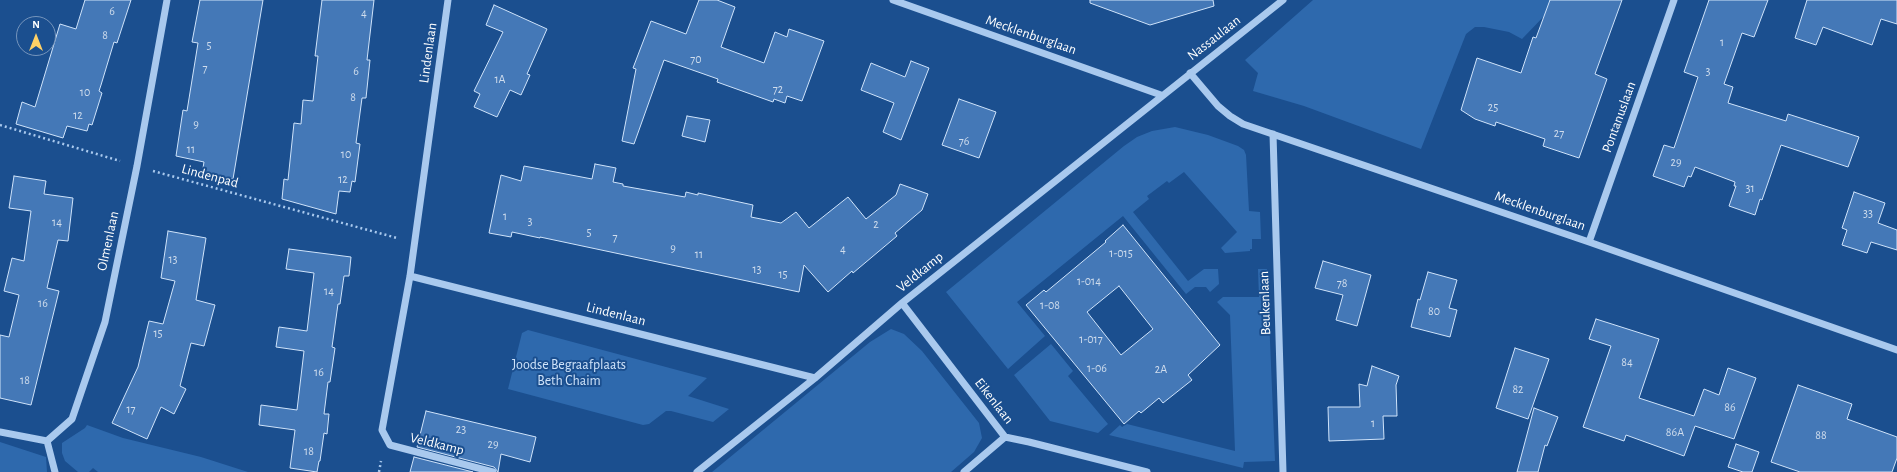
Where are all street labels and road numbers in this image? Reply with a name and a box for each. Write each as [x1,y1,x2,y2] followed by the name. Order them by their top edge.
[983,12,1079,58] street label: Mecklenburglaan
[1184,12,1244,64] street label: Nassaulaan
[415,22,441,84] street label: Lindenlaan
[1598,79,1640,155] street label: Pontanuslaan
[180,160,240,192] street label: Lindenpad
[1492,188,1588,234] street label: Mecklenburglaan
[93,210,123,272] street label: Olmenlaan
[893,248,947,296] street label: Veldkamp
[1255,271,1275,335] street label: Beukenlaan
[584,298,648,330] street label: Lindenlaan
[971,375,1017,427] street label: Eikenlaan
[408,429,466,459] street label: Veldkamp

